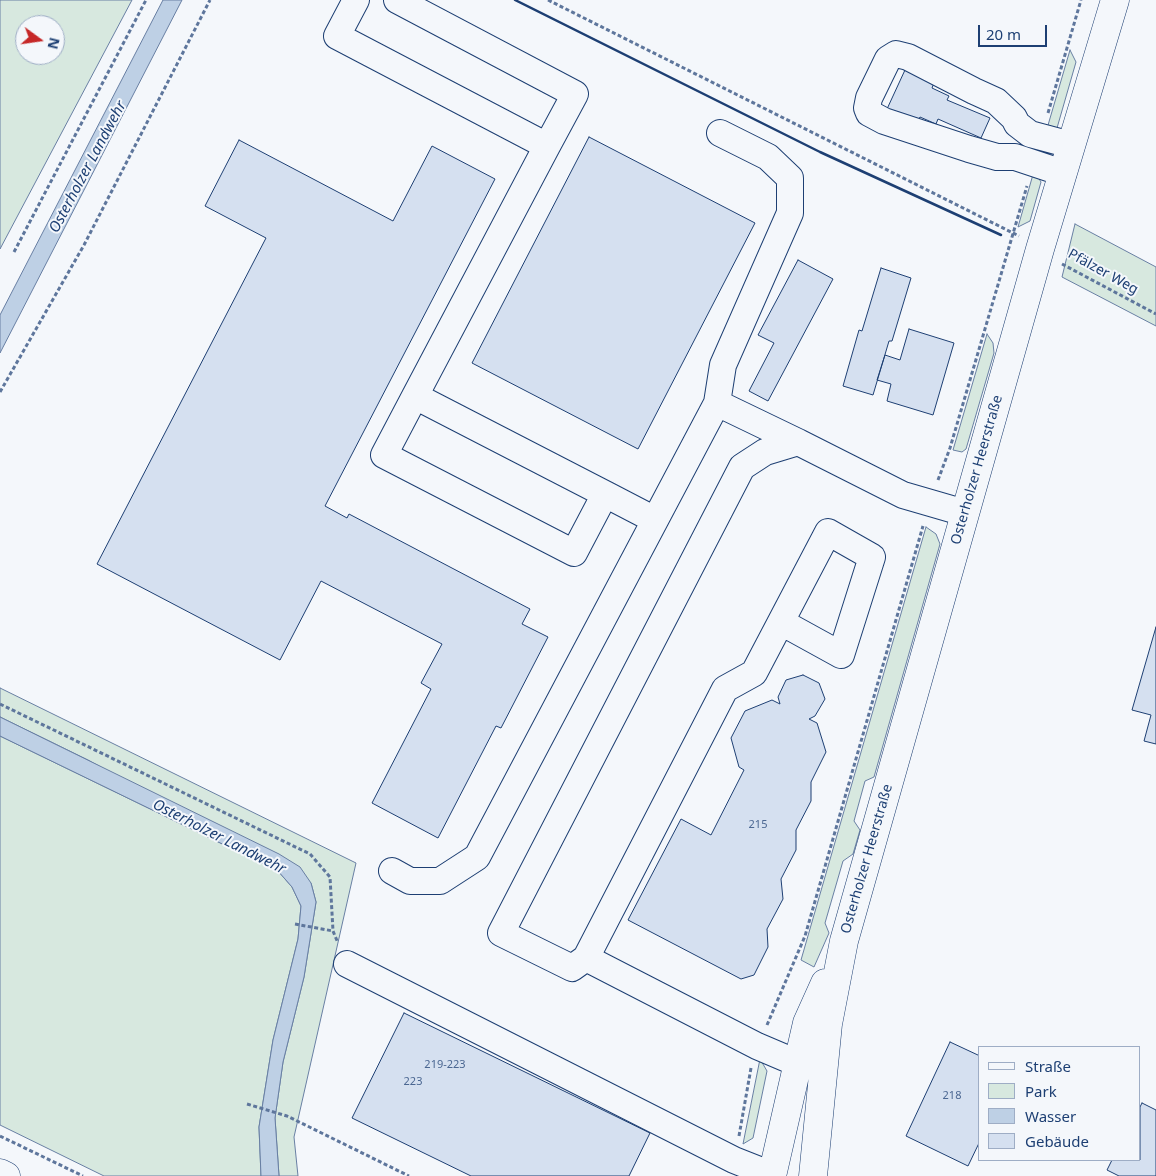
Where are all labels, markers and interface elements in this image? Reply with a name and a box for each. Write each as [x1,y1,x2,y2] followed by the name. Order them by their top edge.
[15,15,65,65] north arrow
[981,15,1050,47] scale bar
[986,24,1021,44] text: 20 m
[43,36,65,51] text: N
[46,98,130,236] water label: Osterholzer Landwehr
[1065,246,1141,298] street label: Pfälzer Weg
[948,393,1006,547] street label: Osterholzer Heerstraße
[838,782,896,936] street label: Osterholzer Heerstraße
[150,796,288,878] water label: Osterholzer Landwehr
[749,818,767,832] house number: 215
[978,1046,1141,1161] legend
[1025,1056,1071,1076] text: Straße
[424,1058,466,1072] house number: 219-223
[404,1075,422,1089] house number: 223
[1025,1081,1057,1101] text: Park
[943,1089,961,1103] house number: 218
[1025,1106,1076,1126] text: Wasser
[1025,1131,1089,1151] text: Gebäude

